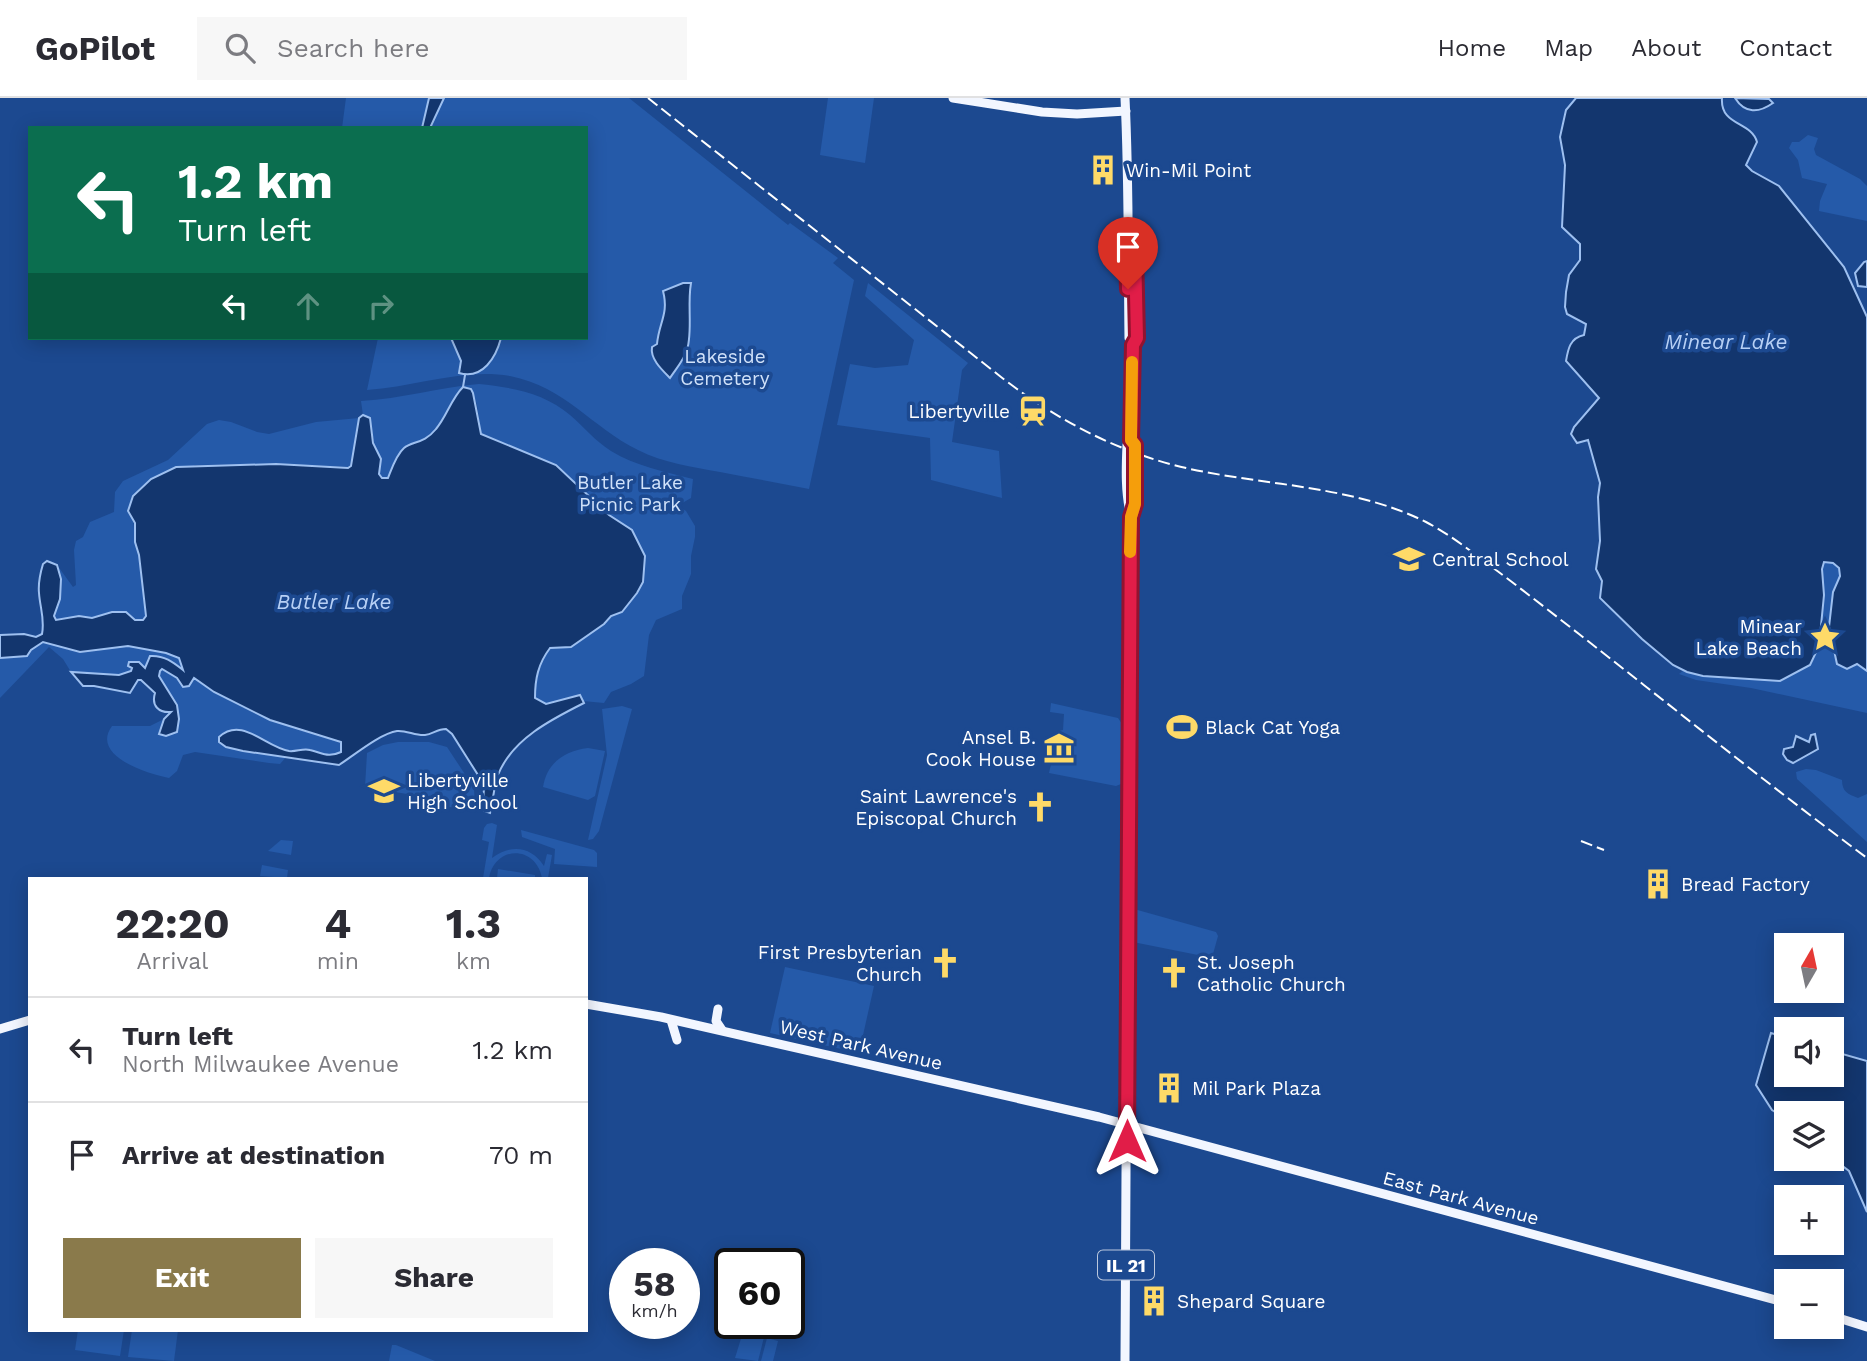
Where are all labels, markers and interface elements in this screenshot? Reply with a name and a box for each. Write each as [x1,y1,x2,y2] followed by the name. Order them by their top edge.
[197,17,687,80] search box
[35,29,155,68] text: GoPilot
[221,29,259,67] icon: search
[277,33,429,63] text: Search here
[1438,34,1506,62] text: Home
[1544,34,1593,62] text: Map
[1631,34,1701,62] text: About
[1739,34,1832,62] text: Contact
[178,152,333,210] text: 1.2 km
[1086,153,1120,187] building icon: Win-Mil Point
[63,154,154,245] icon: left
[1126,159,1251,182] place label: Win-Mil Point
[178,211,311,249] text: Turn left
[1098,217,1158,289] pin
[1109,228,1147,266] icon: arrive
[216,287,254,325] icon: left
[289,287,327,325] icon: ahead
[362,287,400,325] icon: right
[1665,329,1787,354] water label: Minear Lake
[680,345,770,390] park label: Lakeside Cemetery
[1016,394,1050,428] station icon: Libertyville
[908,400,1010,423] place label: Libertyville
[577,471,683,516] park label: Butler Lake Picnic Park
[1392,542,1426,576] school or university icon: Central School
[1432,548,1569,571] place label: Central School
[276,589,392,614] water label: Butler Lake
[1695,615,1802,660] place label: Minear Lake Beach
[1808,620,1842,654] place icon: Minear Lake Beach
[1165,710,1199,744] sports icon: Black Cat Yoga
[1205,716,1341,739] place label: Black Cat Yoga
[925,726,1036,771] place label: Ansel B. Cook House
[1042,731,1076,765] museum icon: Ansel B. Cook House
[407,769,518,814] place label: Libertyville High School
[367,774,401,808] school or university icon: Libertyville High School
[855,785,1017,830] place label: Saint Lawrence's Episcopal Church
[1023,790,1057,824] church icon: Saint Lawrence's Episcopal Church
[1641,867,1675,901] building icon: Bread Factory
[1681,873,1810,896] place label: Bread Factory
[115,899,230,948] text: 22:20
[324,899,351,948] text: 4
[446,899,501,948] text: 1.3
[1774,933,1844,1003] north arrow
[1774,933,1844,1339] map controls
[758,941,922,986] place label: First Presbyterian Church
[928,946,962,980] church icon: First Presbyterian Church
[136,948,208,975] text: Arrival
[317,948,359,975] text: min
[456,948,491,975] text: km
[1197,951,1346,996] place label: St. Joseph Catholic Church
[1157,956,1191,990] church icon: St. Joseph Catholic Church
[777,1015,945,1075] street label: West Park Avenue
[1774,1017,1844,1087] button: sound
[122,1021,233,1051] text: Turn left
[63,1031,101,1069] icon: left
[472,1035,553,1065] text: 1.2 km
[122,1051,399,1078] text: North Milwaukee Avenue
[1152,1071,1186,1105] building icon: Mil Park Plaza
[1192,1077,1321,1100] place label: Mil Park Plaza
[1774,1101,1844,1171] button: layers
[1090,1104,1164,1178] position arrow
[63,1136,101,1174] icon: arrive
[122,1140,385,1170] text: Arrive at destination
[489,1140,553,1170] text: 70 m
[1380,1166,1542,1230] street label: East Park Avenue
[1774,1185,1844,1255] button: +
[63,1238,301,1318] button: Exit
[315,1238,553,1318] button: Share
[714,1248,805,1339] speed limit sign: 60
[1098,1250,1154,1280] road number: IL 21
[633,1263,676,1305] text: 58
[1774,1269,1844,1339] button: −
[1137,1284,1171,1318] building icon: Shepard Square
[1177,1290,1325,1313] place label: Shepard Square
[631,1300,678,1321] text: km/h

